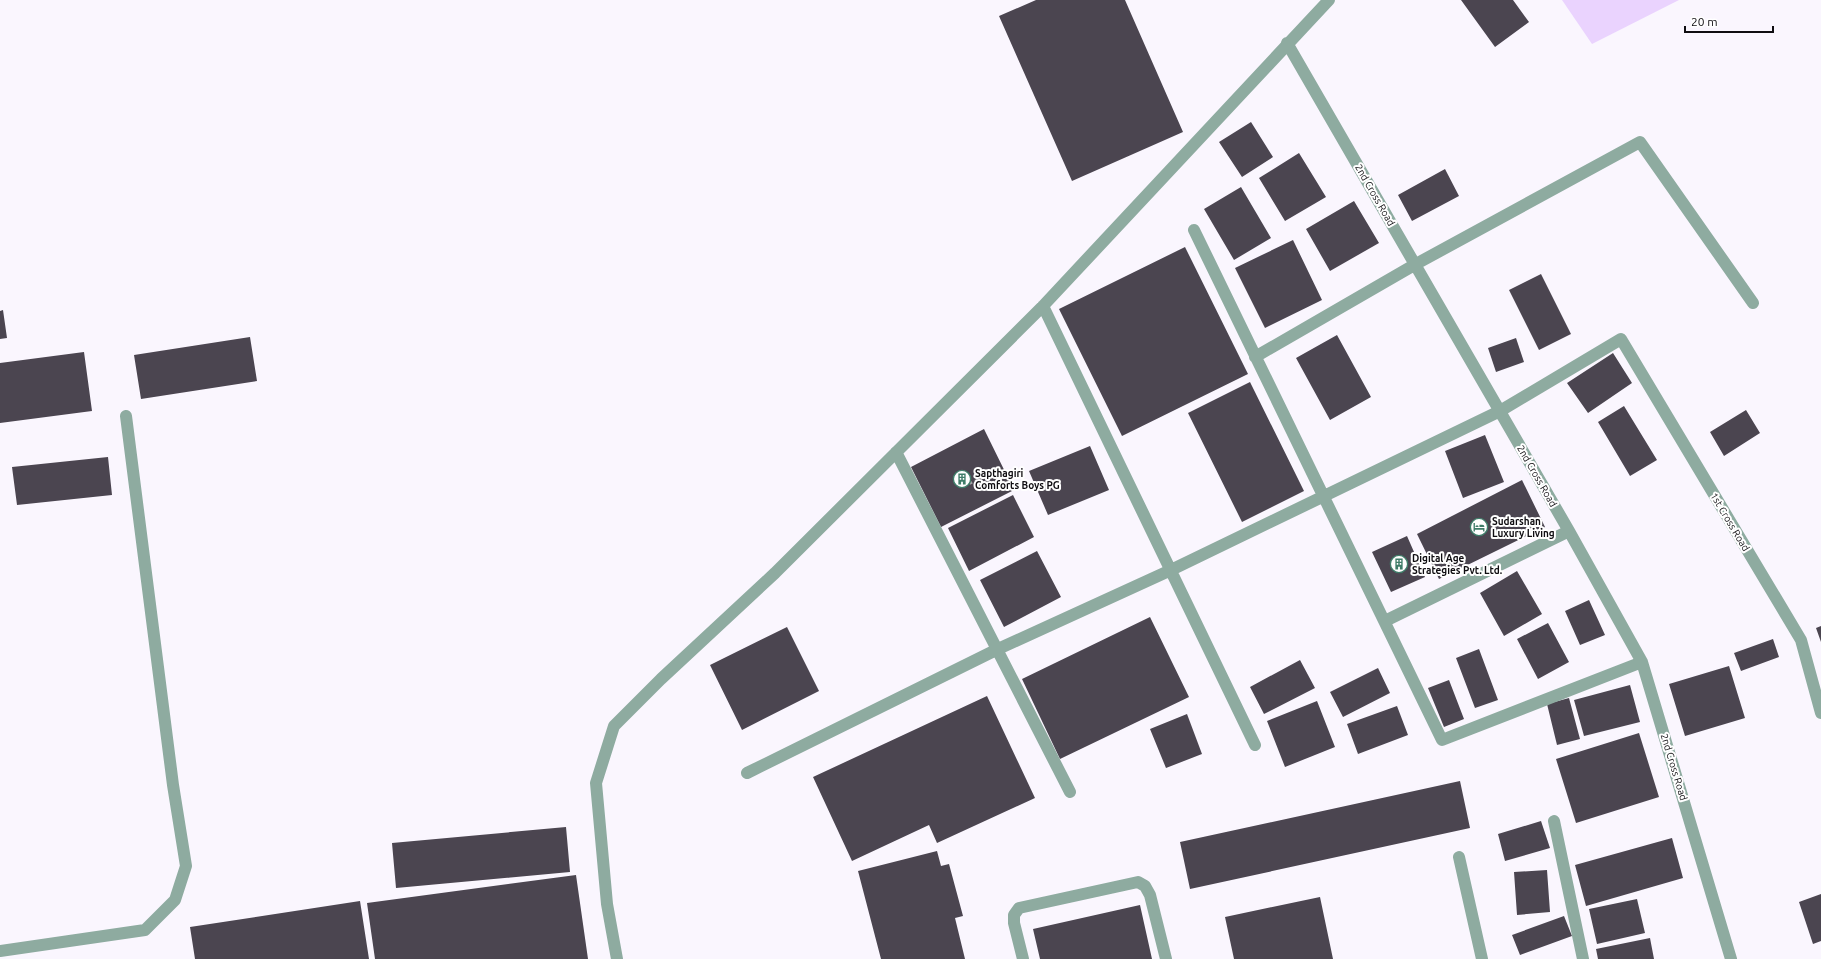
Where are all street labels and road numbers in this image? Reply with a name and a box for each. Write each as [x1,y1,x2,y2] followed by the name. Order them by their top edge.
[1353,162,1397,228] street label: 2nd Cross Road
[1515,443,1559,509] street label: 2nd Cross Road
[1708,491,1752,553] street label: 1st Cross Road
[1659,732,1689,802] street label: 2nd Cross Road

